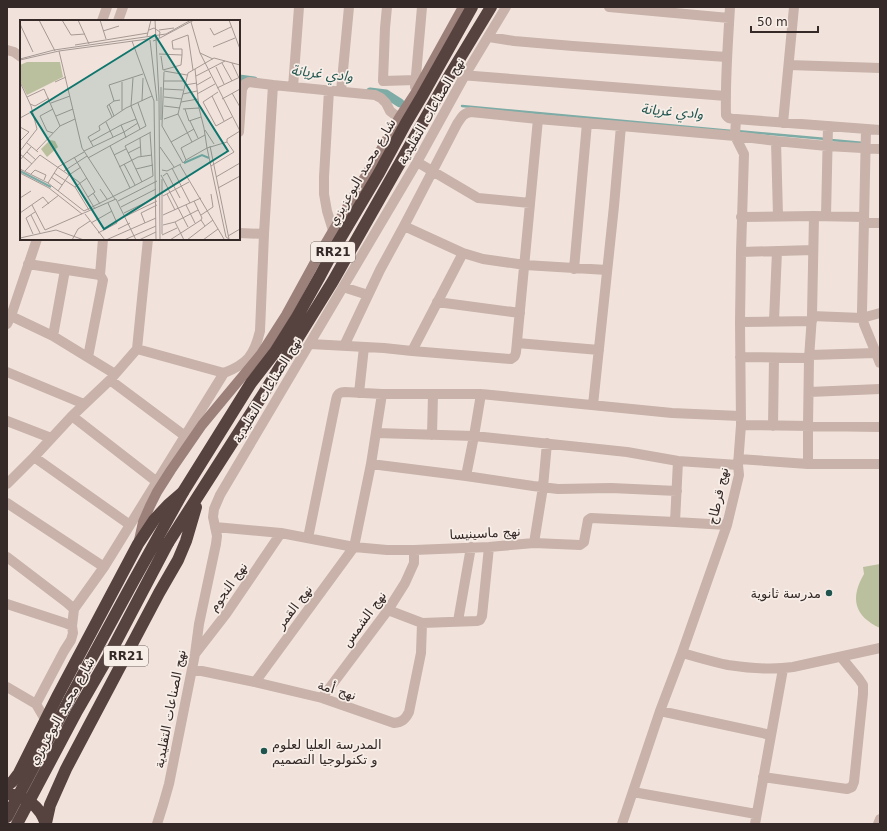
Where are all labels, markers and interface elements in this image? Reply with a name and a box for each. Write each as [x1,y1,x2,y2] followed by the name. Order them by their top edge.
[751,8,818,34] scale bar
[757,15,788,29] text: 50 m
[20,20,240,240] inset map
[394,55,469,168] street label: نهج الصناعات التقليدية
[290,62,354,87] water label: وادي غريانة
[640,100,704,125] water label: وادي غريانة
[325,116,400,229] street label: شارع محمد البوعزيزي
[311,242,355,262] road number: RR21
[229,334,305,446] street label: نهج الصناعات التقليدية
[705,466,732,526] street label: نهج قرطاج
[449,524,521,543] street label: نهج ماسينيسا
[206,559,251,615] street label: نهج النجوم
[272,582,316,633] street label: نهج القمر
[750,586,821,602] place label: مدرسة ثانوية
[339,588,390,650] street label: نهج الشمس
[824,588,834,598] marker: مدرسة ثانوية
[104,646,148,666] road number: RR21
[151,648,190,770] street label: نهج الصناعات التقليدية
[26,654,99,768] street label: شارع محمد البوعزيزي
[316,676,358,704] street label: نهج أمة
[272,737,382,768] place label: المدرسة العليا لعلوم و تكنولوجيا التصميم
[259,746,269,756] marker: المدرسة العليا لعلوم و تكنولوجيا التصميم

